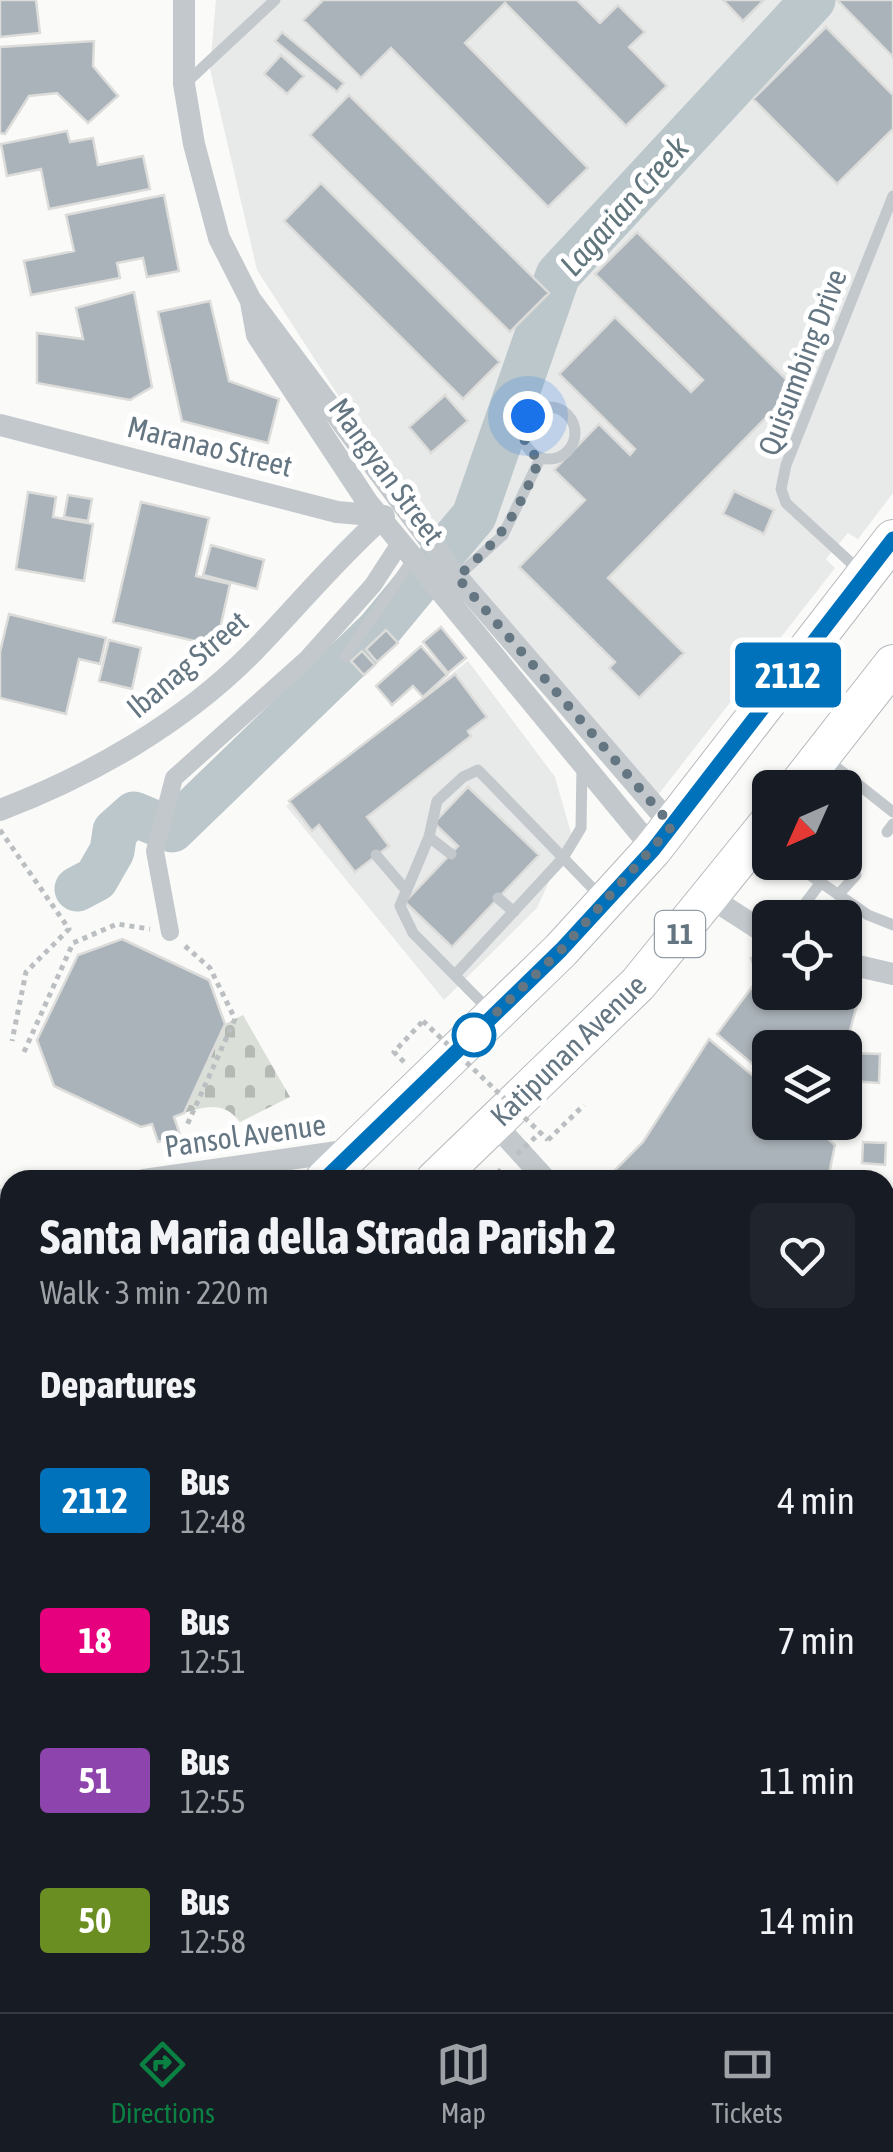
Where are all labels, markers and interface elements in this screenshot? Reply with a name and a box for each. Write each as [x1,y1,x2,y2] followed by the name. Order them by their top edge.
[552,128,696,283] water label: Lagarian Creek
[751,264,853,460] street label: Quisumbing Drive
[323,391,451,551] street label: Mangyan Street
[503,391,553,441] your location
[124,409,296,483] street label: Maranao Street
[120,604,254,724] street label: Ibanag Street
[718,642,858,708] line badge: 2112
[755,655,821,695] text: 2112
[752,770,862,880] north arrow
[752,770,862,1140] map controls
[752,900,862,1010] button: locate
[655,911,705,957] road number: 11
[483,967,653,1133] street label: Katipunan Avenue
[453,1014,495,1056] unlabelled marker
[752,1030,862,1140] button: layers
[162,1107,328,1163] street label: Pansol Avenue
[750,1203,855,1308] button: heart
[40,1209,617,1264] text: Santa Maria della Strada Parish 2
[40,1274,269,1311] text: Walk · 3 min · 220 m
[40,1363,196,1406] text: Departures
[180,1460,230,1503] text: Bus
[777,1479,855,1522] text: 4 min
[62,1480,128,1520] text: 2112
[180,1503,246,1540] text: 12:48
[180,1600,230,1643] text: Bus
[777,1619,855,1662] text: 7 min
[79,1620,111,1660] text: 18
[180,1643,246,1680] text: 12:51
[180,1740,230,1783] text: Bus
[760,1759,855,1802] text: 11 min
[79,1760,111,1800] text: 51
[180,1783,246,1820] text: 12:55
[180,1880,230,1923] text: Bus
[760,1899,855,1942] text: 14 min
[79,1900,111,1940] text: 50
[180,1923,246,1960] text: 12:58
[110,2037,215,2129] tab: Directions
[436,2037,491,2129] tab: Map
[712,2037,783,2129] tab: Tickets

